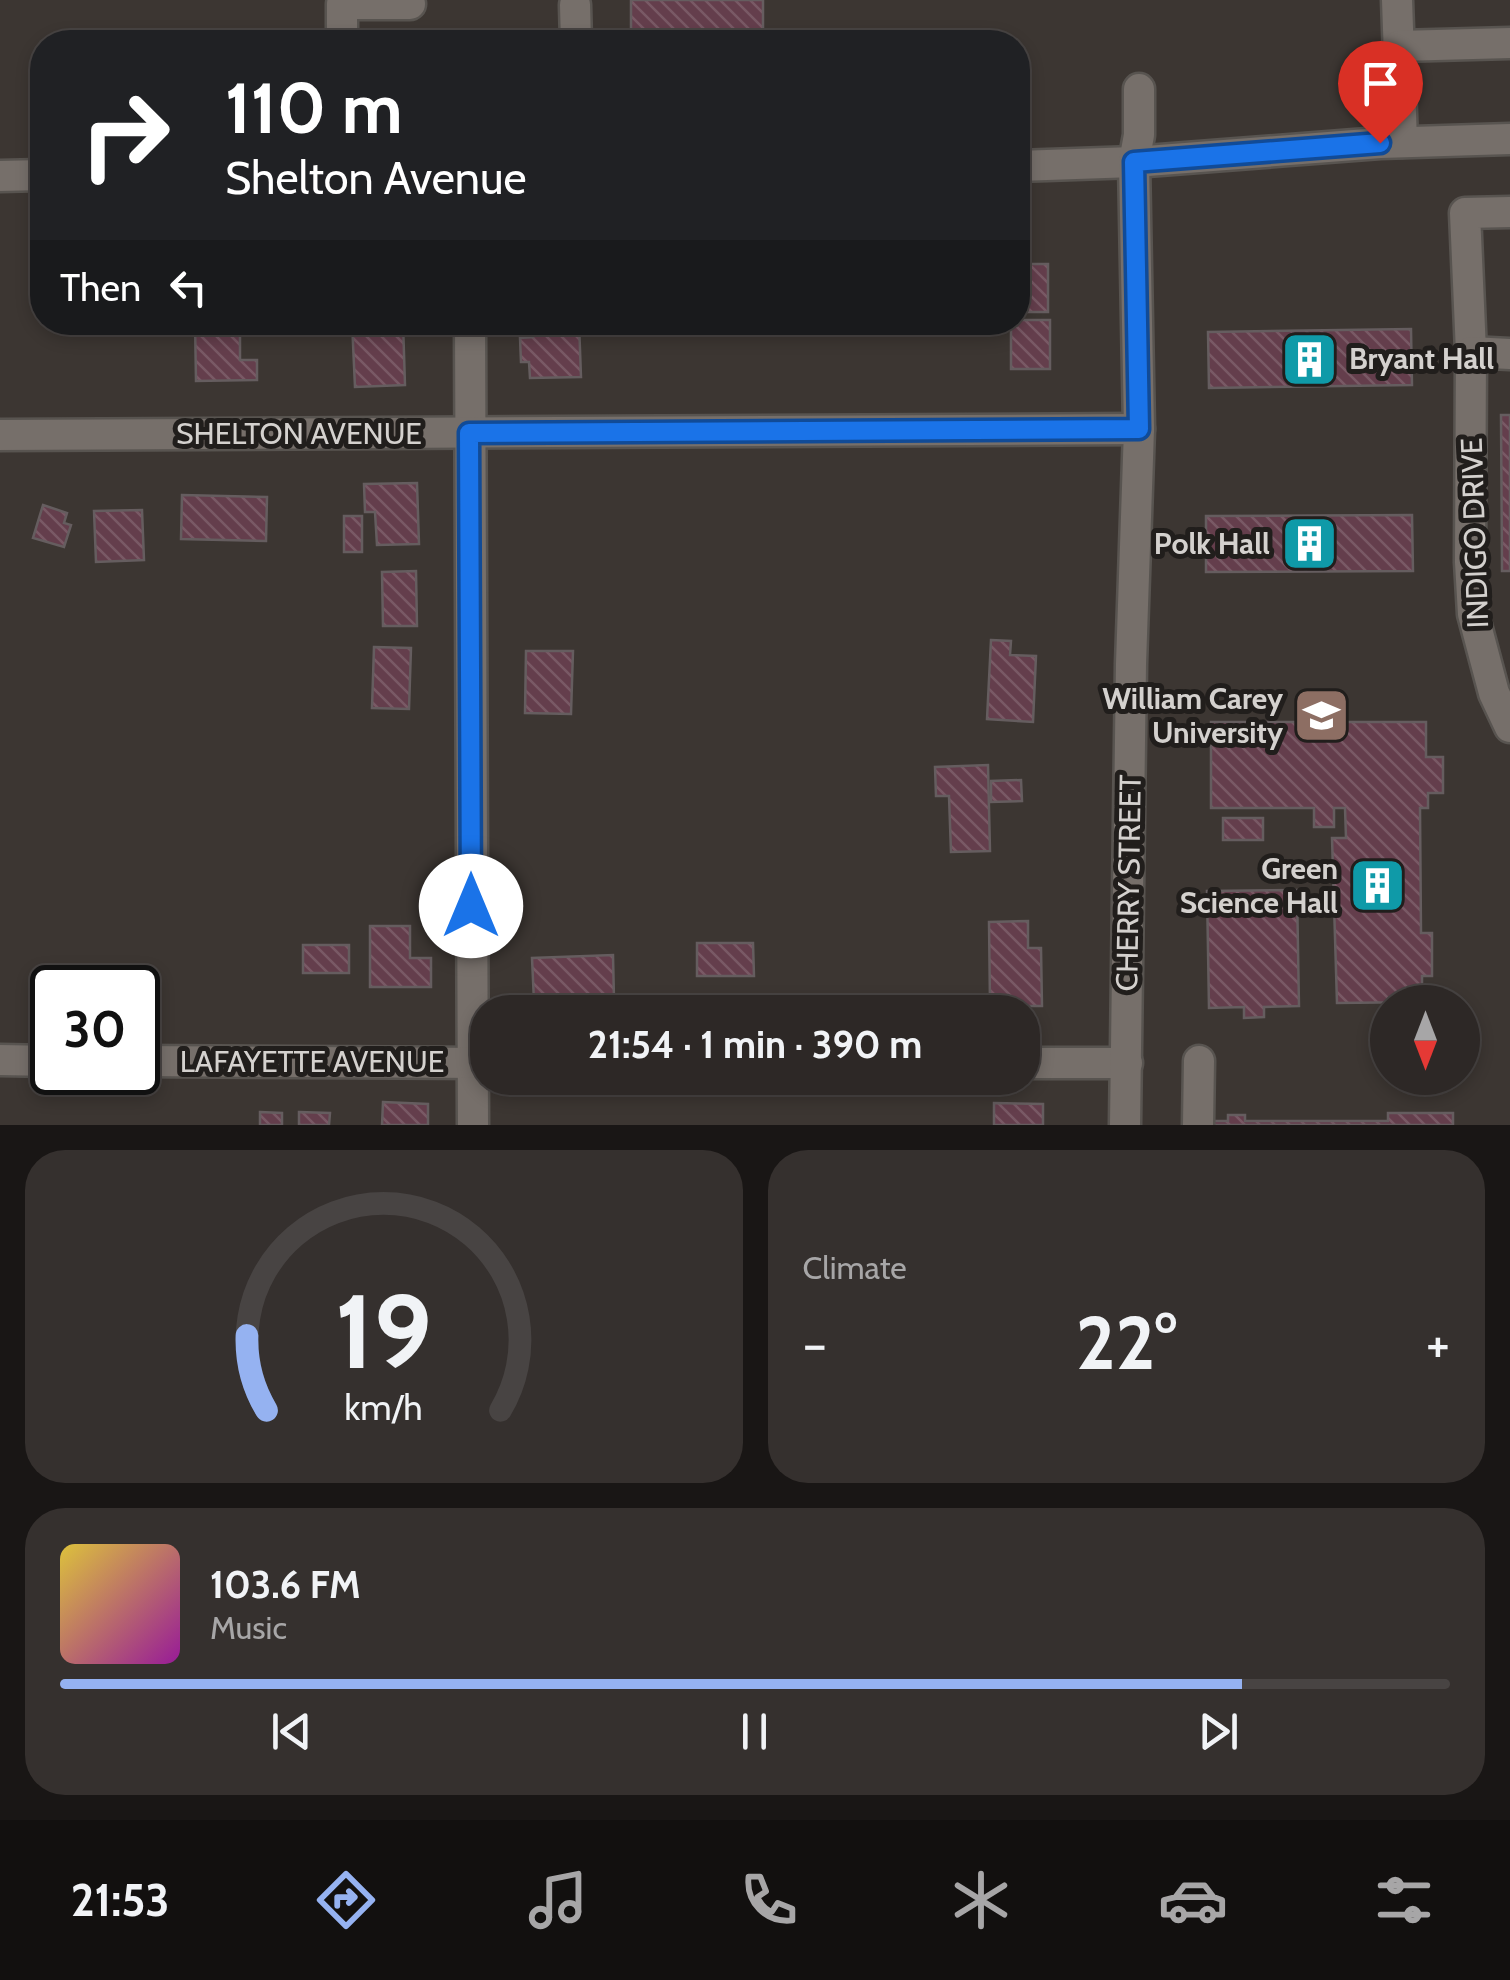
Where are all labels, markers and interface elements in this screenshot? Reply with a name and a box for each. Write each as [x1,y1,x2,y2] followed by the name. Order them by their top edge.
[1338,41,1423,144] pin
[1353,56,1408,111] icon: arrive
[225,65,403,151] text: 110 m
[60,70,190,200] icon: right
[225,151,527,205] text: Shelton Avenue
[161,260,216,315] icon: left
[60,264,141,311] text: Then
[1280,329,1340,389] building icon: Bryant Hall
[1349,340,1494,377] place label: Bryant Hall
[176,415,422,452] street label: SHELTON AVENUE
[1453,437,1496,629] street label: INDIGO DRIVE
[1279,514,1339,574] building icon: Polk Hall
[1154,525,1270,562] place label: Polk Hall
[1102,680,1284,751] place label: William Carey University
[1292,686,1352,746] school or university icon: William Carey University
[1108,774,1149,992] street label: CHERRY STREET
[1180,850,1338,921] place label: Green Science Hall
[419,854,523,958] position arrow
[1347,856,1407,916] building icon: Green Science Hall
[30,965,160,1095] speed limit sign: 30
[1370,985,1480,1095] north arrow
[1370,985,1480,1095] map controls
[588,1021,922,1068] text: 21:54 · 1 min · 390 m
[180,1043,444,1080] street label: LAFAYETTE AVENUE
[803,1248,907,1287] text: Climate
[335,1268,432,1394] text: 19
[1076,1297,1177,1388] text: 22°
[803,1310,827,1377] text: −
[1426,1310,1450,1377] text: +
[345,1386,423,1429] text: km/h
[210,1561,361,1608] text: 103.6 FM
[210,1608,287,1647] text: Music
[264,1704,319,1759] icon: previous
[727,1704,782,1759] icon: pause
[1191,1704,1246,1759] icon: next
[311,1865,381,1935] icon: directions
[523,1865,593,1935] icon: music
[734,1865,804,1935] icon: phone
[946,1865,1016,1935] icon: climate
[1158,1865,1228,1935] icon: car
[1369,1865,1439,1935] icon: filters
[71,1873,170,1927] text: 21:53

